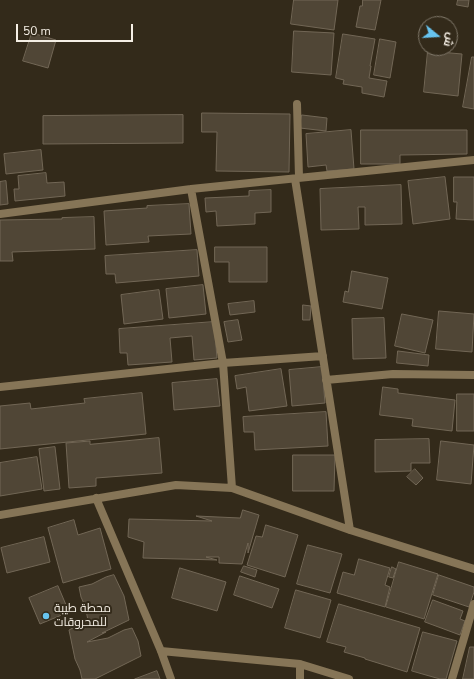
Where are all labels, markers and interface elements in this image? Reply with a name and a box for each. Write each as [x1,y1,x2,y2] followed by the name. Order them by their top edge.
[18,16,135,42] scale bar
[418,16,458,56] north arrow
[23,23,51,39] text: 50 m
[440,31,458,49] text: ش
[54,602,111,630] place label: محطة طيبة للمحروقات
[41,611,51,621] marker: محطة طيبة للمحروقات

